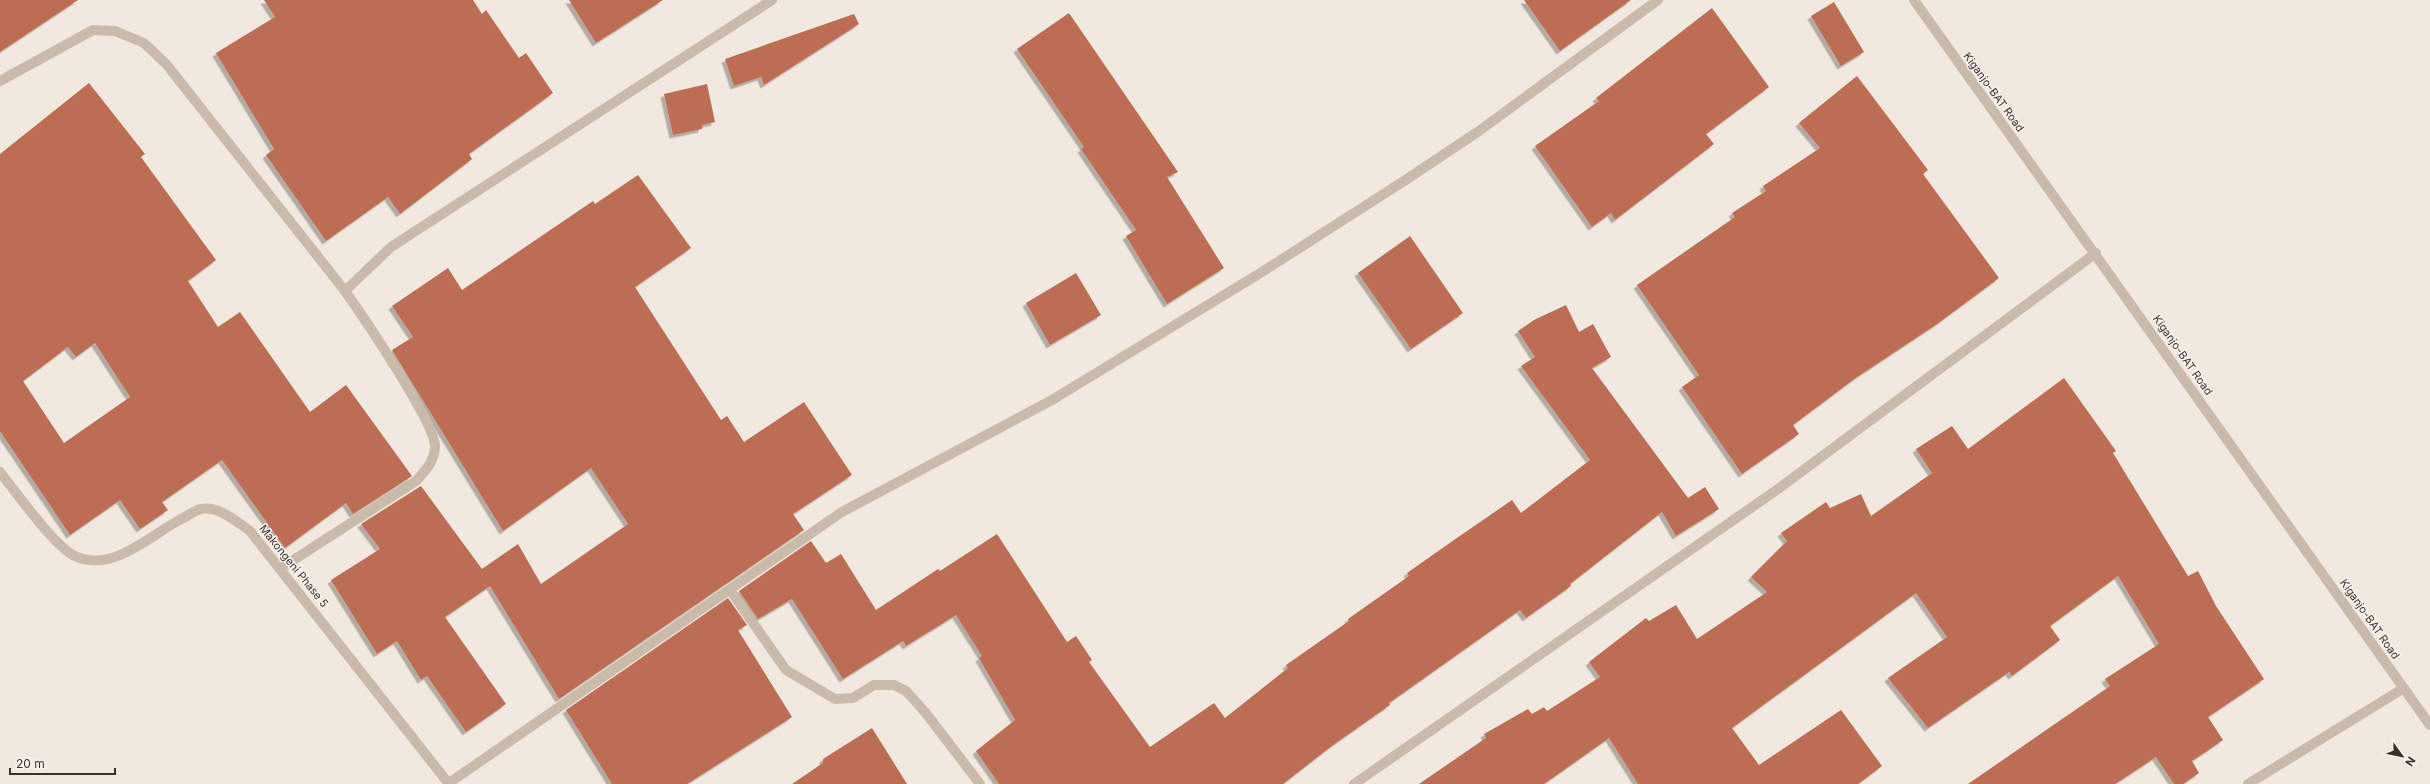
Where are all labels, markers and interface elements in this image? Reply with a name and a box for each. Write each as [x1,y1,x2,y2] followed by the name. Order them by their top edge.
[1961,50,2027,134] street label: Kiganjo-BAT Road
[2150,312,2216,398] street label: Kiganjo-BAT Road
[256,522,332,610] street label: Makongeni Phase 5
[2337,576,2403,662] street label: Kiganjo-BAT Road
[2382,736,2422,776] north arrow
[10,750,115,776] scale bar
[2402,754,2419,769] text: N
[16,756,45,771] text: 20 m

